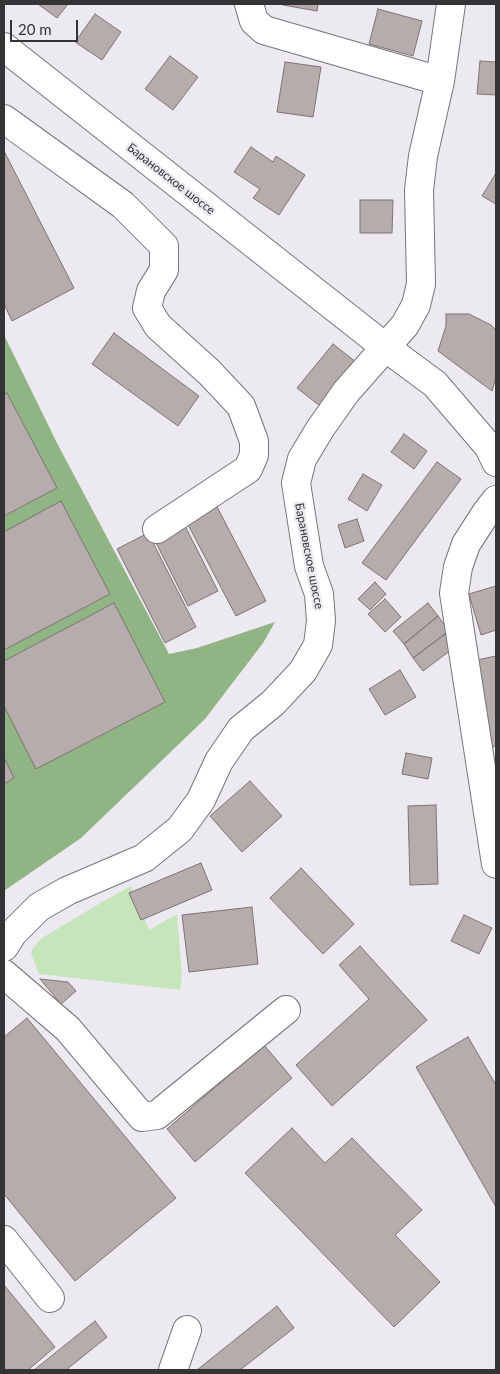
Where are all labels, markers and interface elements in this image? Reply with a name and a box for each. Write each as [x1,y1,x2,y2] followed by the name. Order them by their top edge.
[12,10,80,42] scale bar
[18,20,52,38] text: 20 m
[124,140,218,218] street label: Барановское шоссе
[292,502,326,610] street label: Барановское шоссе

